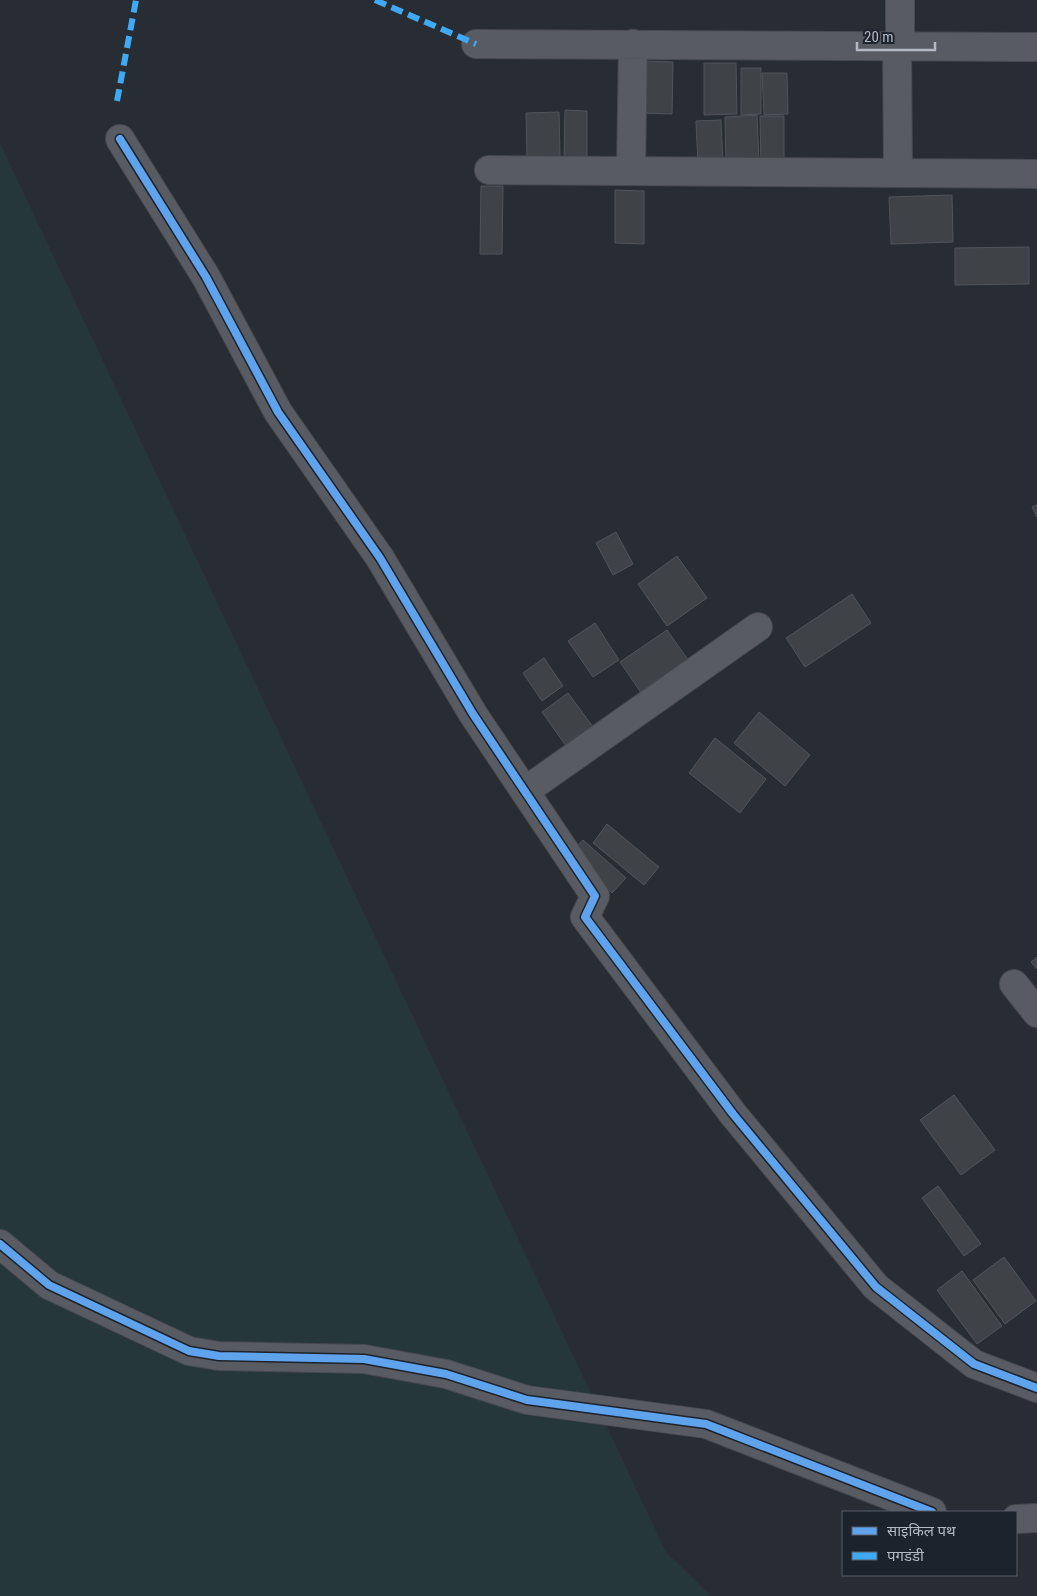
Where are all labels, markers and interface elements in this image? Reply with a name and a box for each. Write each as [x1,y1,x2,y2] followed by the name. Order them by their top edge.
[857,20,934,52] scale bar
[864,28,894,46] text: 20 m
[842,1511,1017,1576] legend
[887,1522,956,1540] text: साइकिल पथ
[887,1547,925,1565] text: पगडंडी

